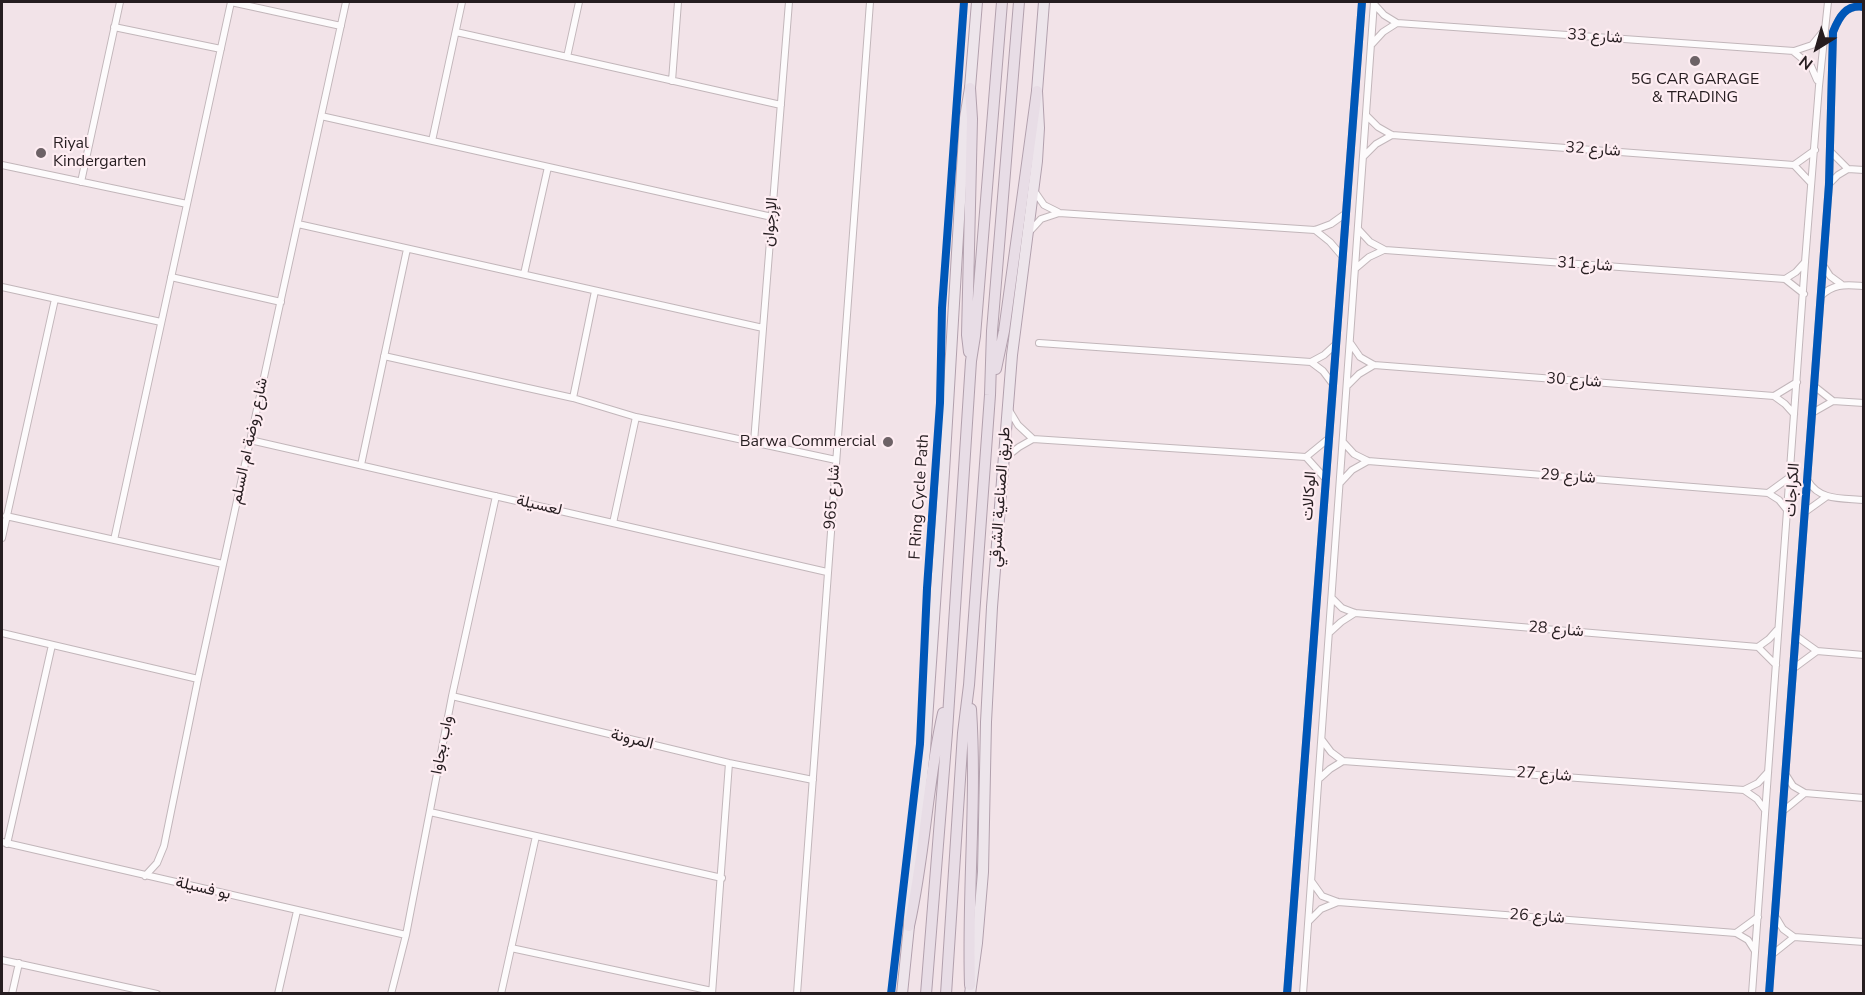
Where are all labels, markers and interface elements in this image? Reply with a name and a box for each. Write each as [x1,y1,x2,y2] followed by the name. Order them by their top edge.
[1787,18,1847,78] north arrow
[1567,25,1623,49] street label: شارع 33
[1795,50,1818,75] text: N
[1688,54,1702,68] marker: 5G CAR GARAGE & TRADING
[1631,70,1759,108] place label: 5G CAR GARAGE & TRADING
[53,134,146,172] place label: Riyal Kindergarten
[1565,138,1621,162] street label: شارع 32
[34,146,48,160] marker: Riyal Kindergarten
[759,197,783,247] street label: الإرجوان
[1557,253,1613,277] street label: شارع 31
[1546,369,1602,393] street label: شارع 30
[227,376,273,506] street label: شارع روضة ام السلم
[987,426,1015,568] street label: طريق الصناعية الشرقي
[740,432,876,452] place label: Barwa Commercial
[906,433,934,561] street label: F Ring Cycle Path
[881,435,895,449] marker: Barwa Commercial
[1782,462,1804,518] street label: الكراجات
[821,464,845,530] street label: شارع 965
[1540,465,1596,489] street label: شارع 29
[1299,470,1321,522] street label: الوكالات
[514,491,564,521] street label: لعسيلة
[1528,618,1584,642] street label: شارع 28
[428,714,458,776] street label: واب بجاوا
[609,725,655,755] street label: المرونة
[1516,763,1572,787] street label: شارع 27
[174,873,232,905] street label: بو فسيلة
[1509,905,1565,929] street label: شارع 26

